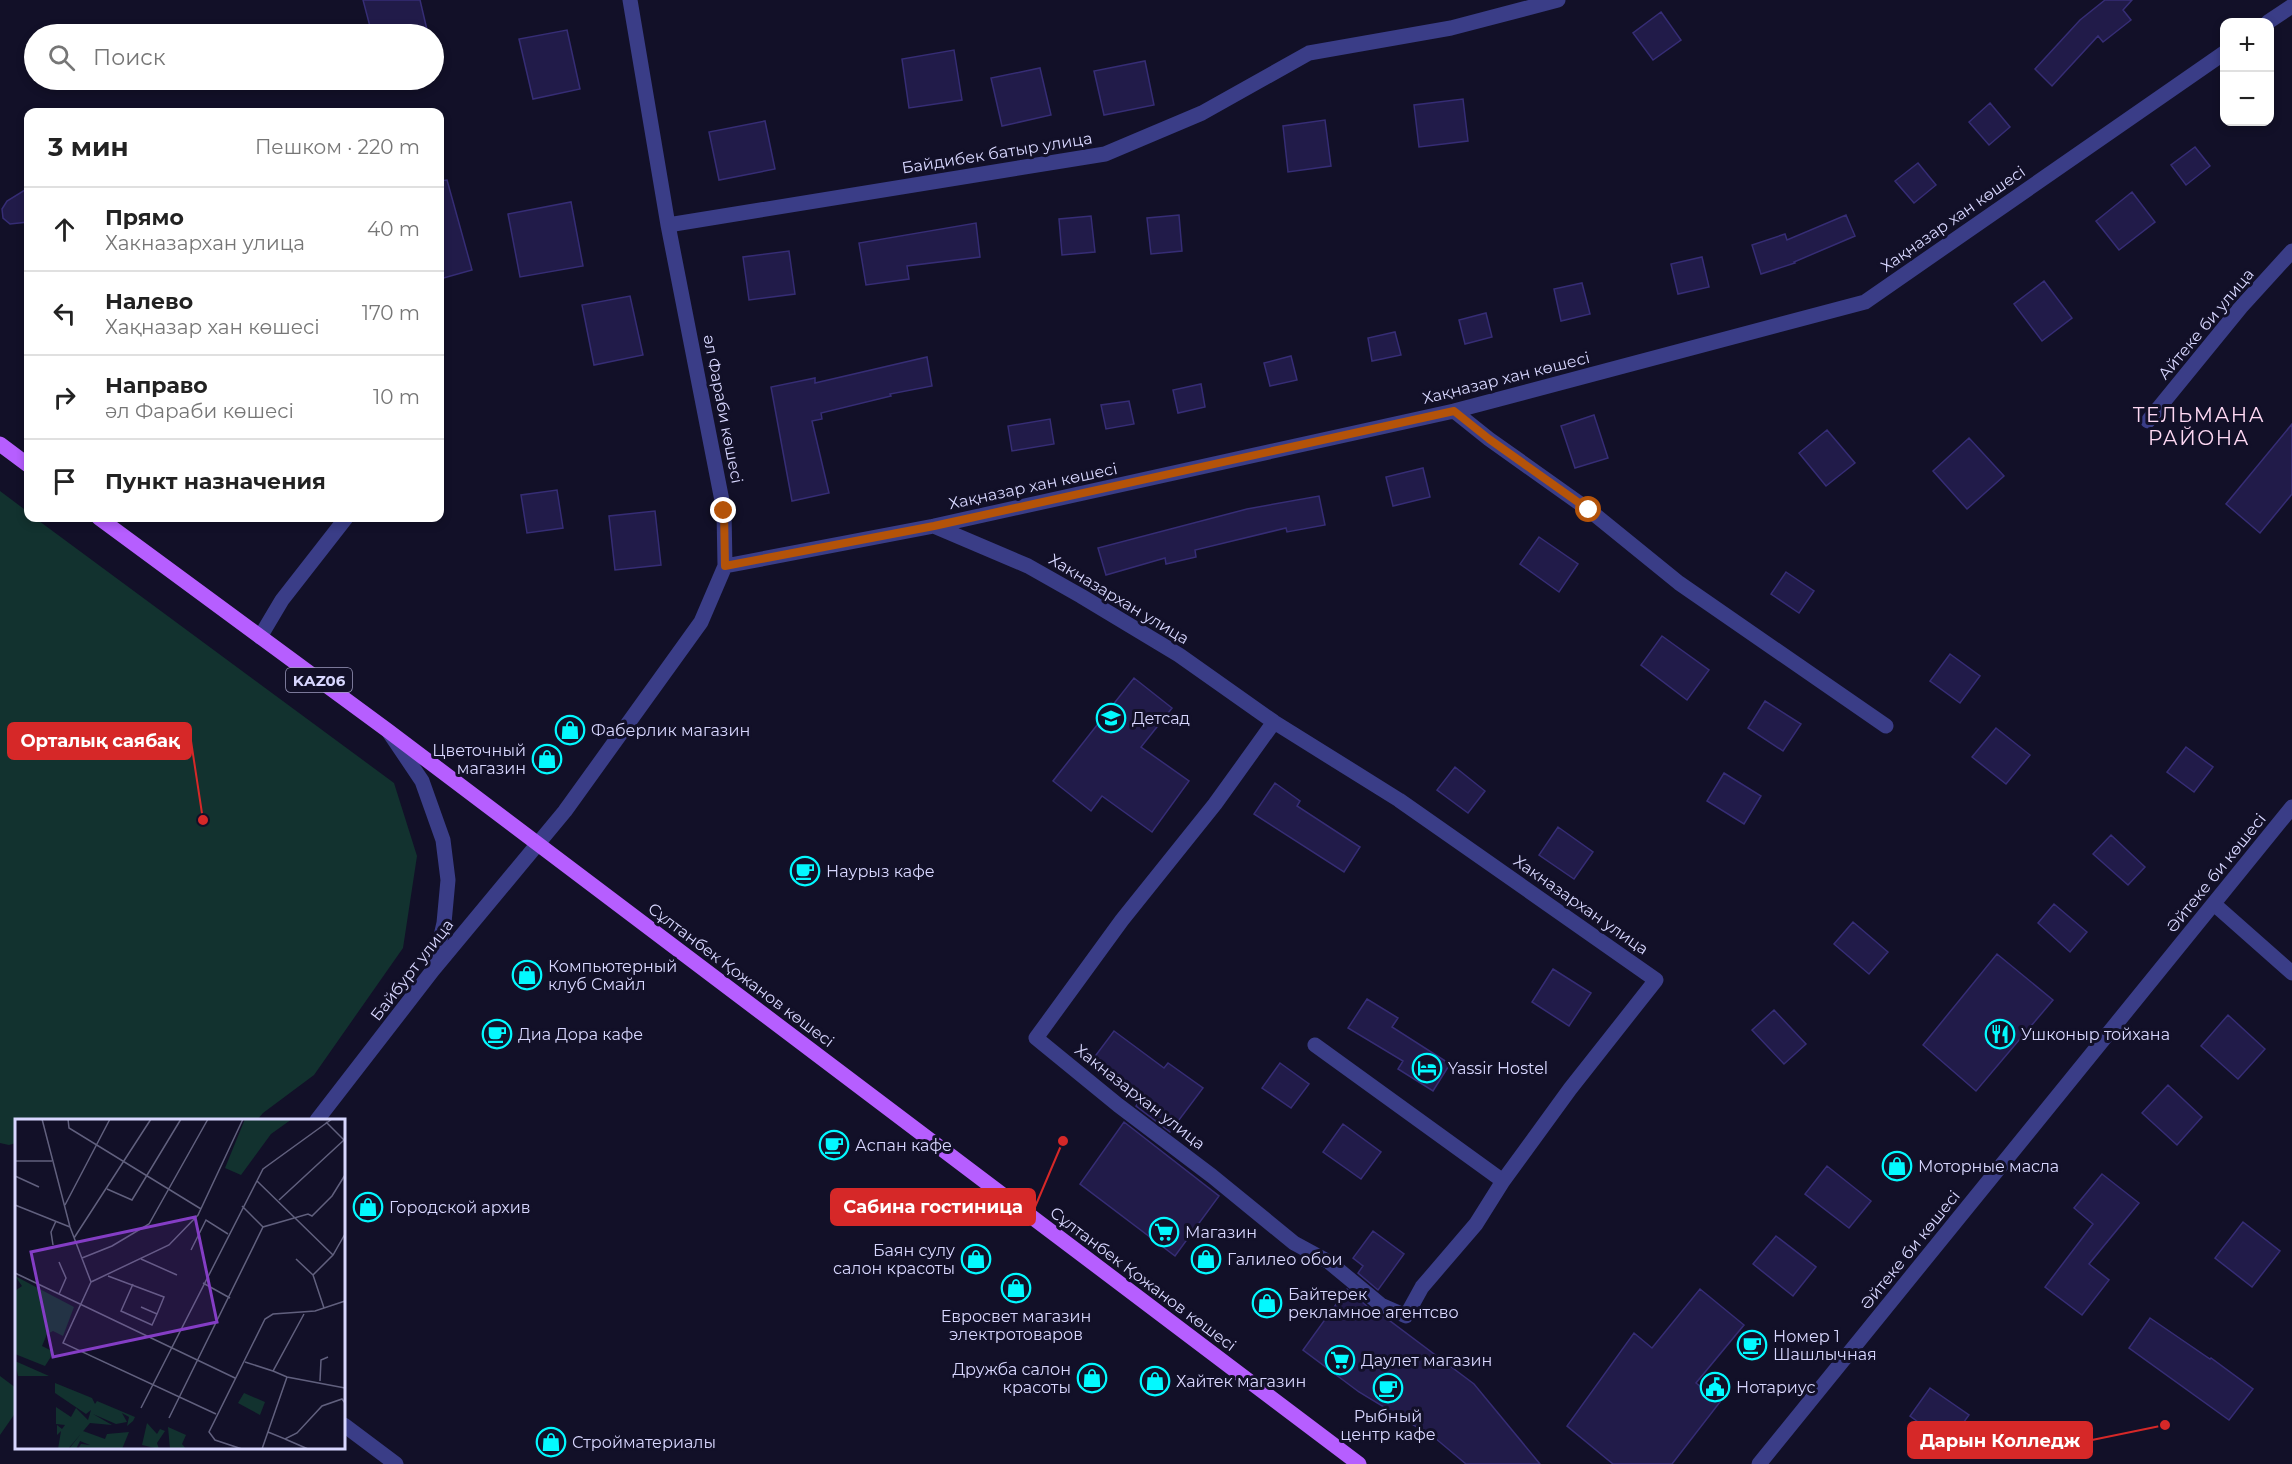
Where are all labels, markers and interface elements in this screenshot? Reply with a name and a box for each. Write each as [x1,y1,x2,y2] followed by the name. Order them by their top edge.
[2220,18,2274,126] map controls
[2220,18,2274,72] button: +
[24,24,444,90] search box
[45,41,78,74] icon: search
[93,44,165,71] text: Поиск
[2220,72,2274,126] button: −
[901,129,1093,177] street label: Байдибек батыр улица
[48,131,128,163] text: 3 мин
[255,135,420,159] text: Пешком · 220 m
[1877,162,2029,276] street label: Хақназар хан көшесі
[105,204,184,231] text: Прямо
[48,213,81,246] icon: ahead
[367,217,420,241] text: 40 m
[105,231,305,255] text: Хакназархан улица
[2154,265,2258,383] street label: Айтеке би улица
[105,288,193,315] text: Налево
[48,297,81,330] icon: left
[362,301,420,325] text: 170 m
[105,315,320,339] text: Хақназар хан көшесі
[699,333,747,485] street label: әл Фараби көшесі
[1420,348,1592,408] street label: Хақназар хан көшесі
[105,372,208,399] text: Направо
[48,381,81,414] icon: right
[373,385,420,409] text: 10 m
[105,399,294,423] text: әл Фараби көшесі
[2133,403,2265,450] district label: ТЕЛЬМАНА РАЙОНА
[947,459,1119,513] street label: Хақназар хан көшесі
[48,465,81,498] icon: arrive
[105,468,326,495] text: Пункт назначения
[1575,496,1601,522] route start
[710,497,736,523] route end
[1046,550,1192,648] street label: Хакназархан улица
[286,668,352,692] road number: KАZ06
[1095,702,1127,734] school or university icon: Детсад
[1132,709,1190,728] place label: Детсад
[554,714,586,746] shop icon: Фаберлик магазин
[591,721,750,740] place label: Фаберлик магазин
[8,723,191,759] callout: Орталық саябақ
[20,730,180,752] text: Орталық саябақ
[432,741,526,778] place label: Цветочный магазин
[531,743,563,775] shop icon: Цветочный магазин
[2162,810,2270,936] street label: Әйтеке би көшесі
[1510,851,1652,959] street label: Хакназархан улица
[789,855,821,887] cafe icon: Наурыз кафе
[826,862,935,881] place label: Наурыз кафе
[644,899,838,1051] street label: Сұлтанбек Қожанов көшесі
[366,915,458,1025] street label: Байбурт улица
[548,957,677,994] place label: Компьютерный клуб Смайл
[511,959,543,991] shop icon: Компьютерный клуб Смайл
[481,1018,513,1050] cafe icon: Диа Дора кафе
[1984,1018,2016,1050] restaurant icon: Ушконыр тойхана
[518,1025,643,1044] place label: Диа Дора кафе
[2021,1025,2170,1044] place label: Ушконыр тойхана
[1071,1040,1209,1154] street label: Хакназархан улица
[1411,1052,1443,1084] hotel icon: Yassir Hostel
[1448,1059,1548,1078] place label: Yassir Hostel
[15,1119,345,1449] inset map
[818,1129,850,1161] cafe icon: Аспан кафе
[855,1136,952,1155] place label: Аспан кафе
[1881,1150,1913,1182] shop icon: Моторные масла
[1918,1157,2059,1176] place label: Моторные масла
[1856,1187,1964,1313] street label: Әйтеке би көшесі
[831,1189,1035,1225] callout: Сабина гостиница
[352,1191,384,1223] shop icon: Городской архив
[843,1196,1023,1218] text: Сабина гостиница
[389,1198,531,1217] place label: Городской архив
[1046,1203,1240,1355] street label: Сұлтанбек Қожанов көшесі
[1148,1216,1180,1248] supermarket icon: Магазин
[1185,1223,1257,1242] place label: Магазин
[833,1241,955,1278] place label: Баян сулу салон красоты
[960,1243,992,1275] shop icon: Баян сулу салон красоты
[1190,1243,1222,1275] shop icon: Галилео обои
[1227,1250,1342,1269] place label: Галилео обои
[1000,1272,1032,1304] shop icon: Евросвет магазин электротоваров
[1288,1285,1459,1322] place label: Байтерек рекламное агентсво
[1251,1287,1283,1319] shop icon: Байтерек рекламное агентсво
[941,1307,1091,1344] place label: Евросвет магазин электротоваров
[1773,1327,1877,1364] place label: Номер 1 Шашлычная
[1736,1329,1768,1361] cafe icon: Номер 1 Шашлычная
[1324,1344,1356,1376] supermarket icon: Даулет магазин
[1361,1351,1492,1370] place label: Даулет магазин
[952,1360,1071,1397] place label: Дружба салон красоты
[1076,1362,1108,1394] shop icon: Дружба салон красоты
[1139,1365,1171,1397] shop icon: Хайтек магазин
[1699,1371,1731,1403] public building icon: Нотариус
[1176,1372,1306,1391] place label: Хайтек магазин
[1372,1372,1404,1404] cafe icon: Рыбный центр кафе
[1736,1378,1816,1397] place label: Нотариус
[1340,1407,1436,1444] place label: Рыбный центр кафе
[1908,1422,2092,1458] callout: Дарын Колледж
[535,1426,567,1458] shop icon: Стройматериалы
[1920,1430,2081,1452] text: Дарын Колледж
[572,1433,716,1452] place label: Стройматериалы

